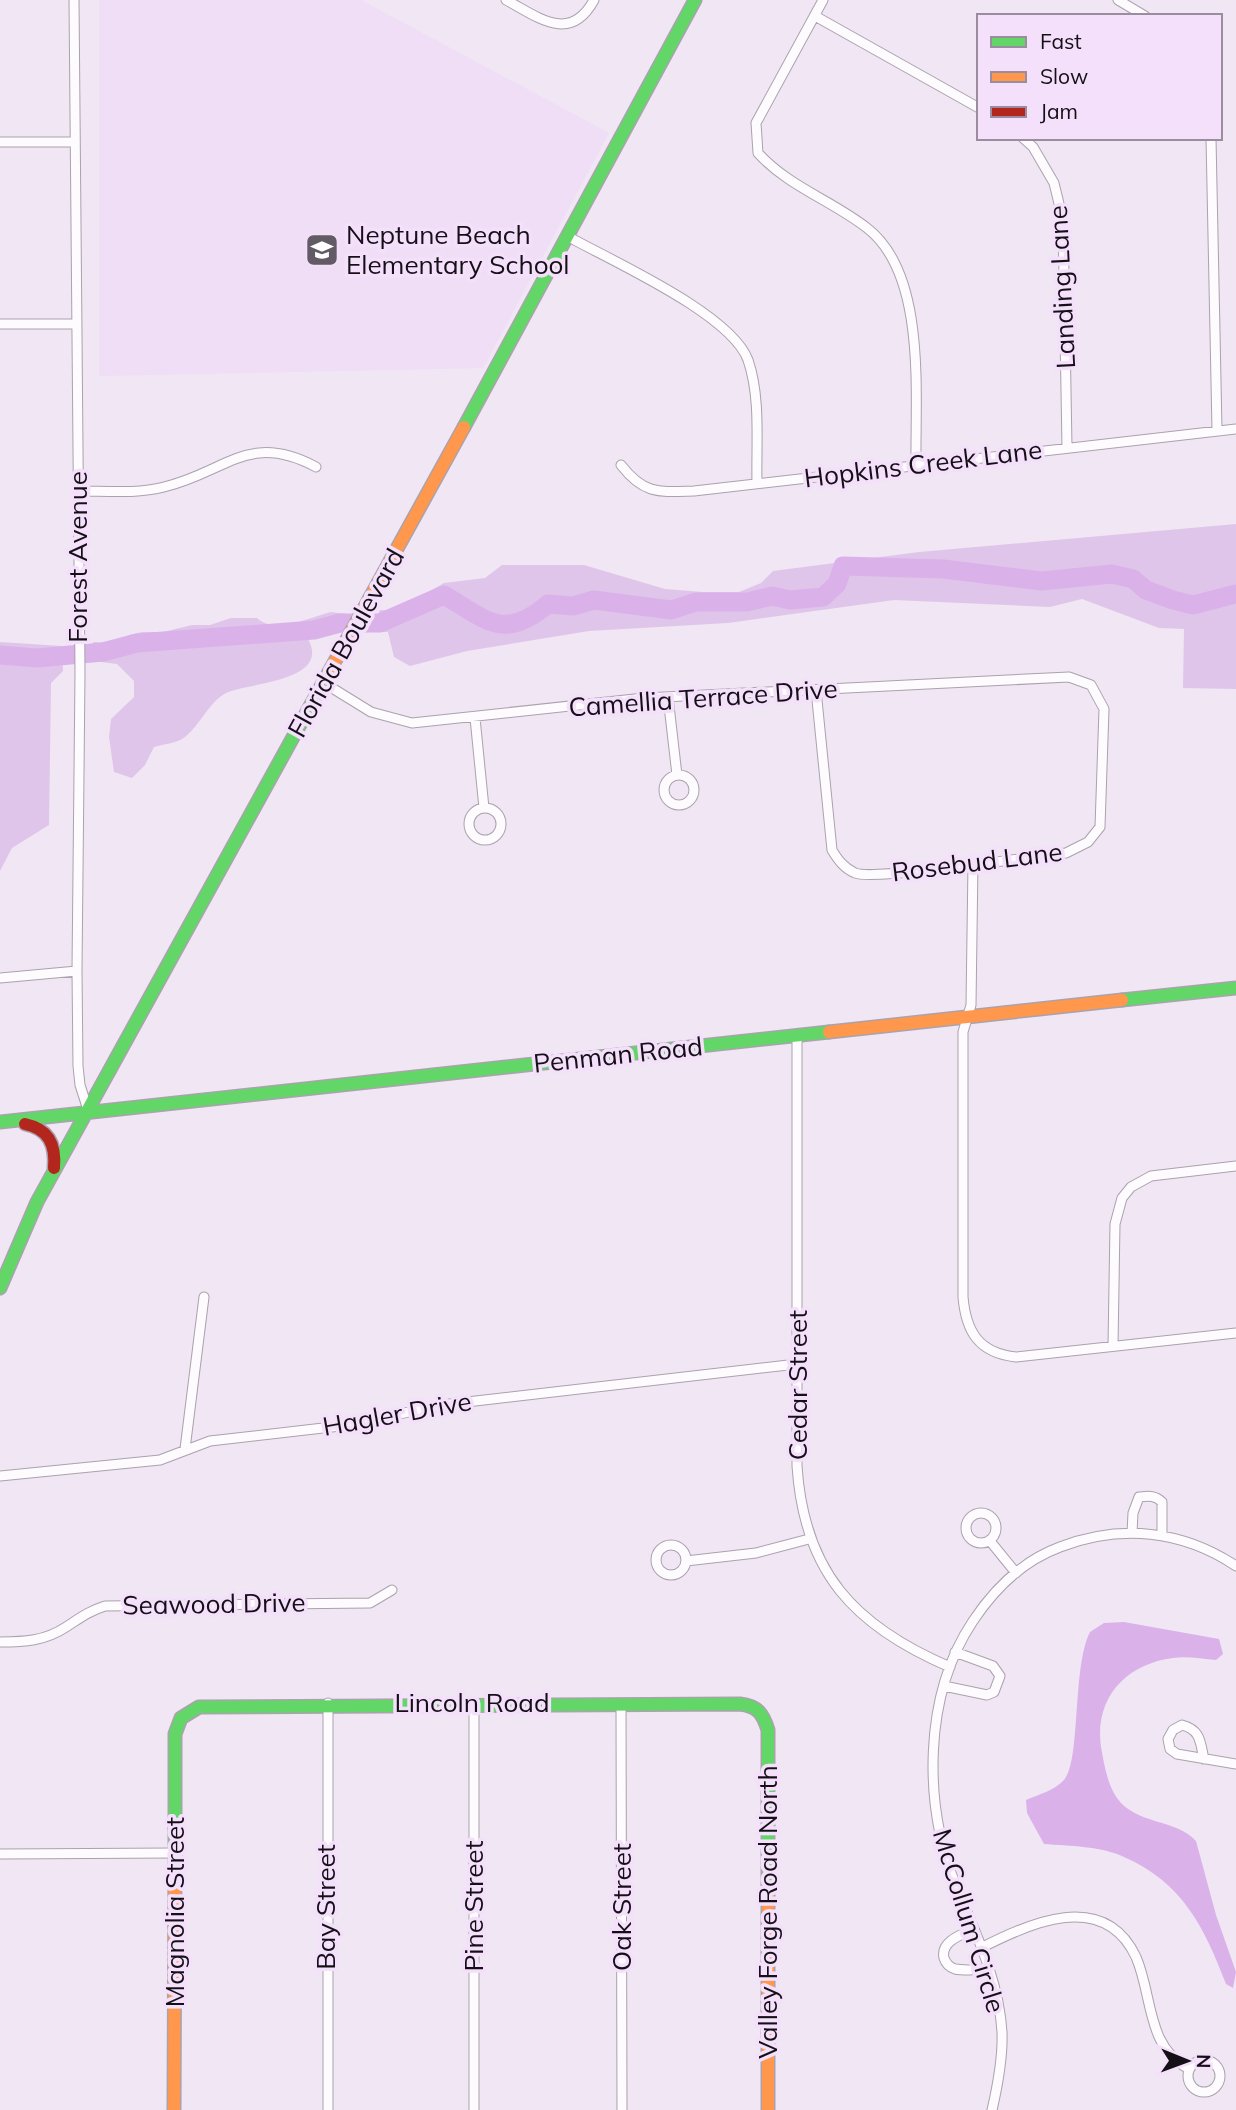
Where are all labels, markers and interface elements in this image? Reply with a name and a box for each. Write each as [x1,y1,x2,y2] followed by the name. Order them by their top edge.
[977,14,1222,140] legend
[1040,28,1082,54] text: Fast
[1040,63,1088,89] text: Slow
[1040,98,1078,124] text: Jam
[1041,204,1082,370] street label: Landing Lane
[346,218,570,281] place label: Neptune Beach Elementary School
[303,231,341,269] school or university icon: Neptune Beach Elementary School
[802,433,1044,494] street label: Hopkins Creek Lane
[61,471,94,643] street label: Forest Avenue
[280,542,411,743] street label: Florida Boulevard
[567,672,839,723] street label: Camellia Terrace Drive
[890,835,1064,888] street label: Rosebud Lane
[532,1029,704,1080] street label: Penman Road
[781,1310,814,1460] street label: Cedar Street
[320,1384,474,1443] street label: Hagler Drive
[122,1585,306,1622] street label: Seawood Drive
[394,1686,550,1719] street label: Lincoln Road
[751,1765,784,2059] street label: Valley Forge Road North
[158,1817,191,2007] street label: Magnolia Street
[926,1825,1013,2017] street label: McCollum Circle
[457,1840,490,1972] street label: Pine Street
[605,1843,638,1971] street label: Oak Street
[309,1844,342,1970] street label: Bay Street
[1152,2026,1222,2096] north arrow
[1192,2054,1216,2069] text: N

